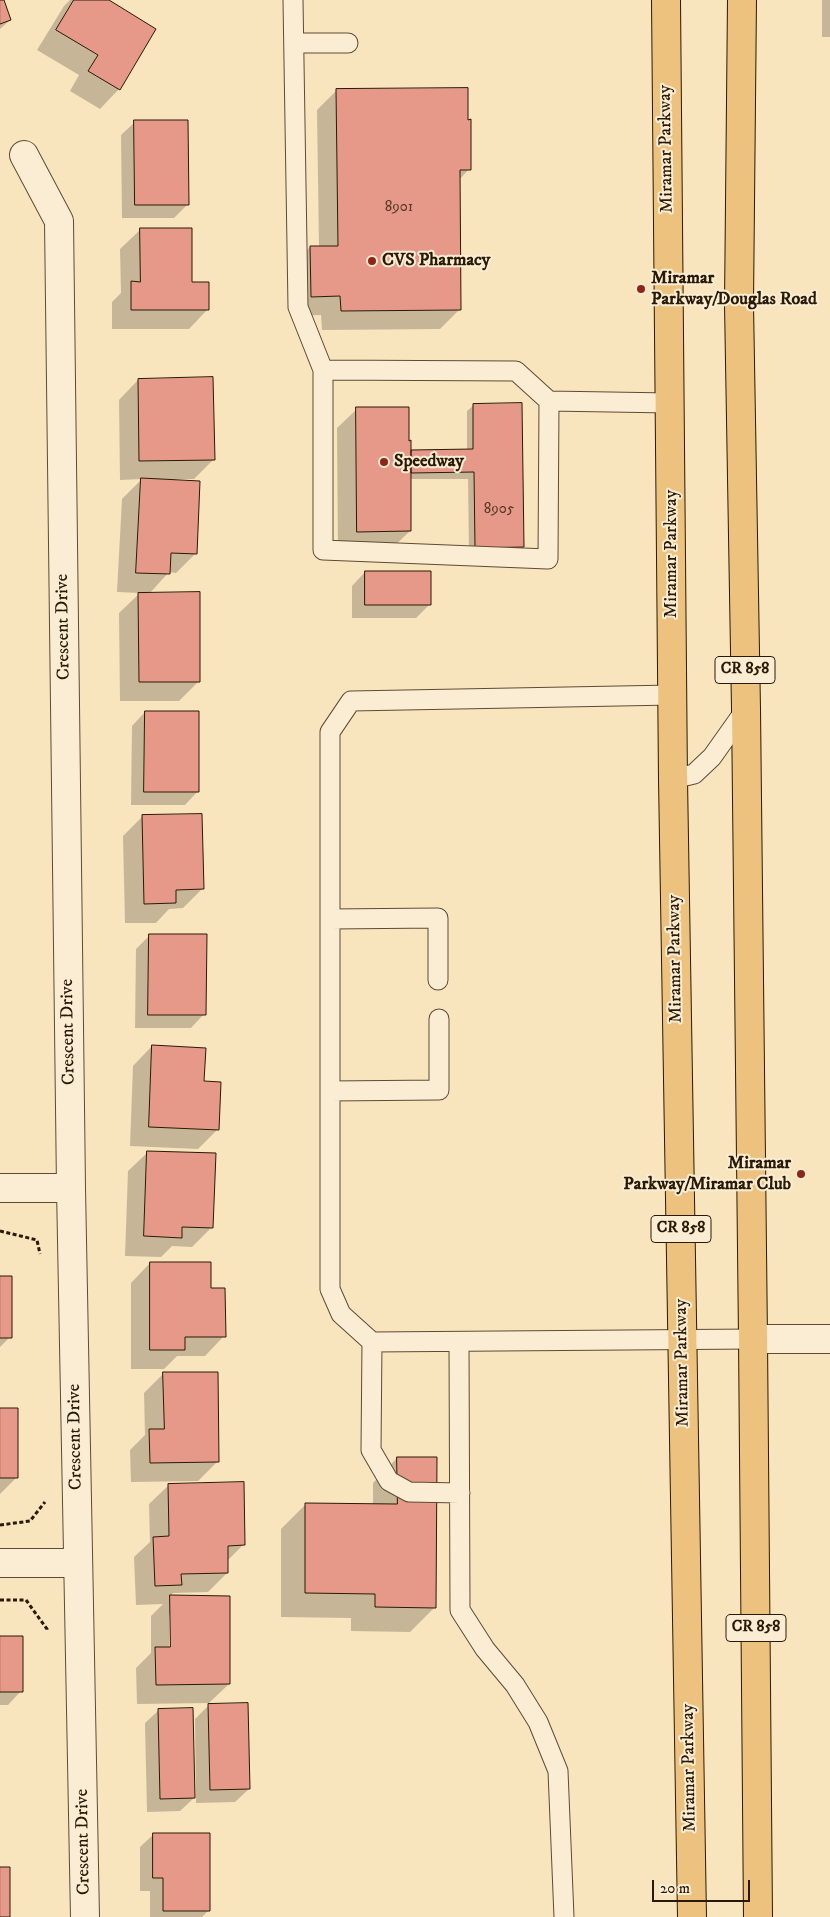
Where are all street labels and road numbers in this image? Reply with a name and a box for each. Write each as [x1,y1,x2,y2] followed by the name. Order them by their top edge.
[655,85,679,213] street label: Miramar Parkway
[661,490,683,618] street label: Miramar Parkway
[52,574,76,680] street label: Crescent Drive
[715,656,775,684] road number: CR 858
[664,895,688,1023] street label: Miramar Parkway
[57,979,81,1085] street label: Crescent Drive
[651,1216,711,1242] road number: CR 858
[671,1299,695,1427] street label: Miramar Parkway
[64,1384,88,1490] street label: Crescent Drive
[726,1615,786,1642] road number: CR 858
[678,1704,702,1832] street label: Miramar Parkway
[72,1789,96,1895] street label: Crescent Drive

